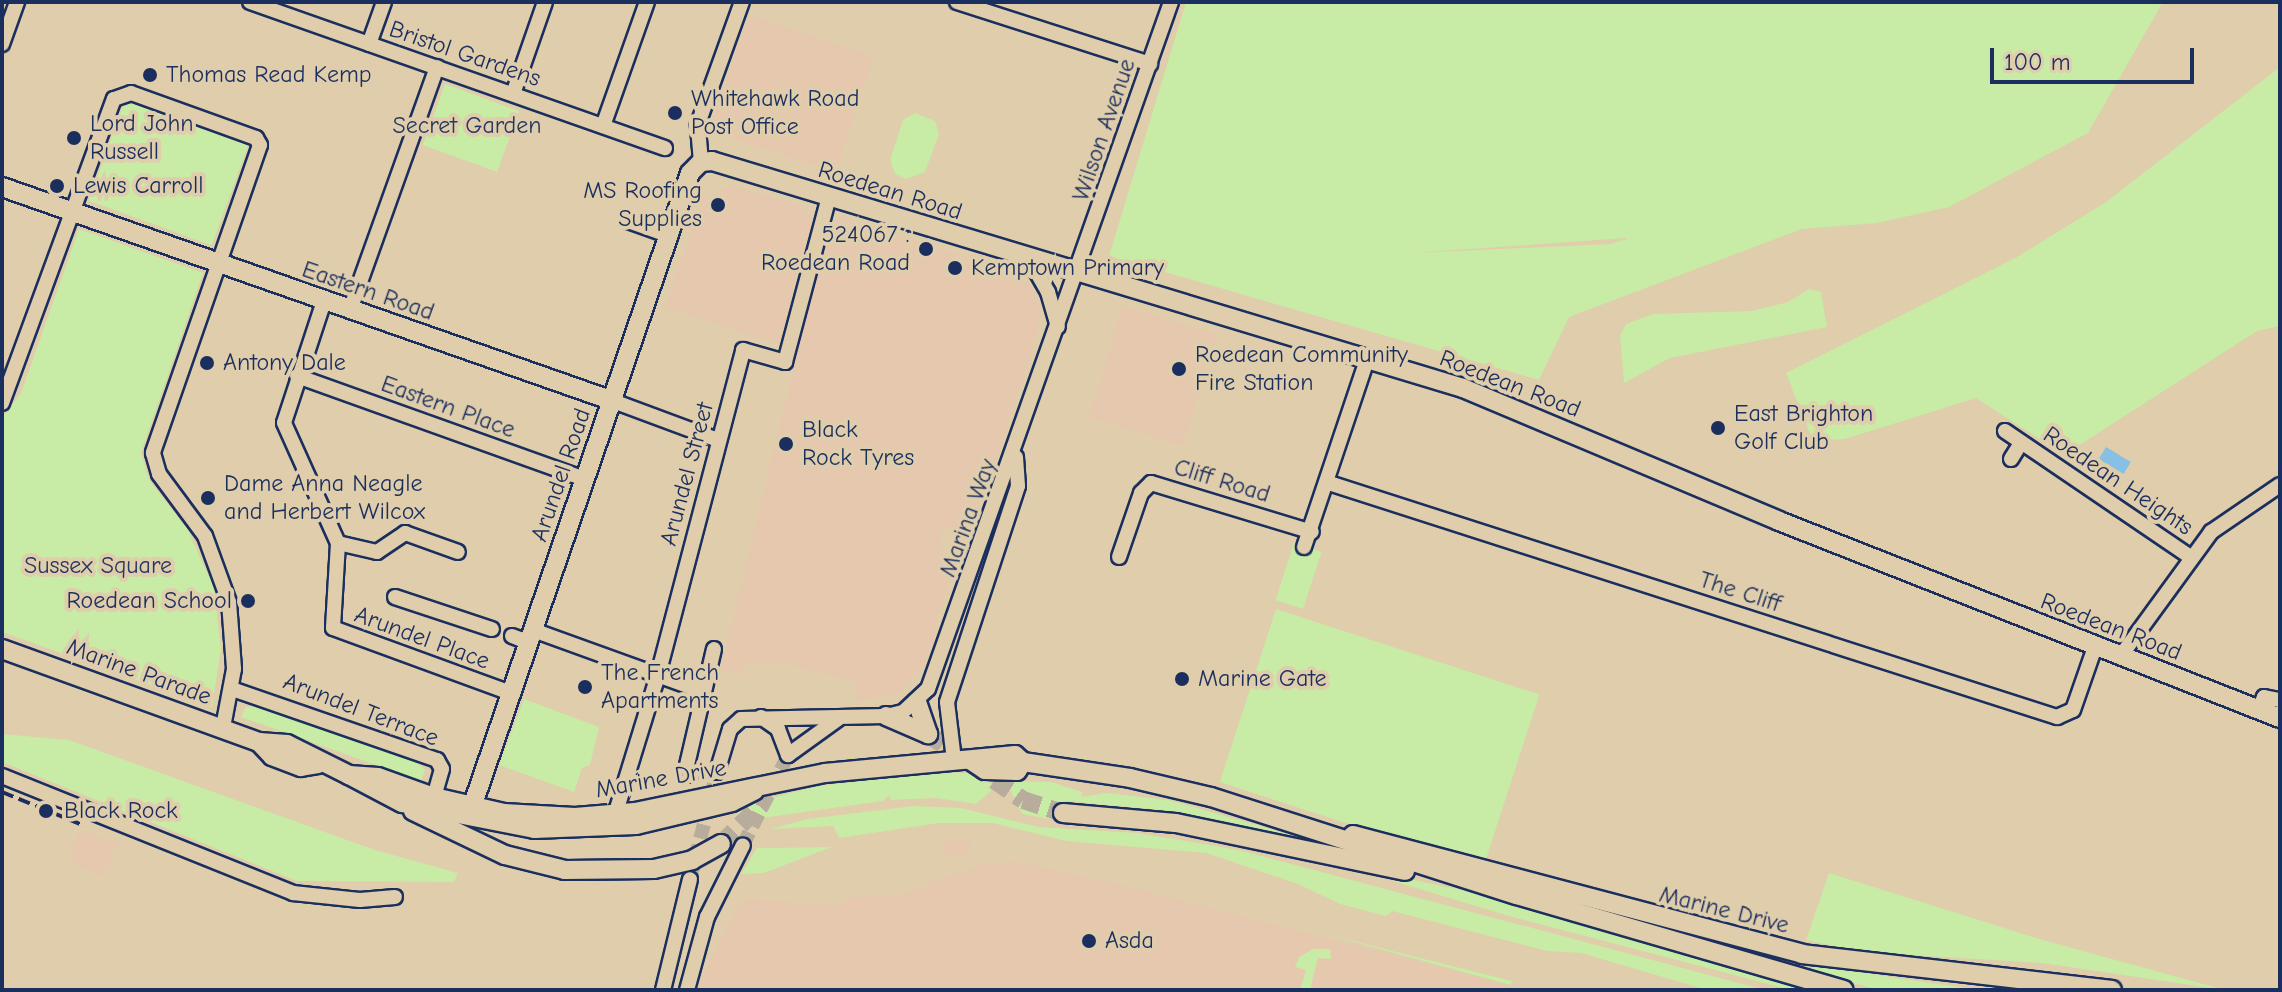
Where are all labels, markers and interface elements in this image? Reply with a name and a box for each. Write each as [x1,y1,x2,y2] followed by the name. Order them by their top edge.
[385,15,545,93] street label: Bristol Gardens
[1994,32,2198,82] scale bar
[2004,48,2071,76] text: 100 m
[1066,55,1142,205] street label: Wilson Avenue
[166,61,372,89] place label: Thomas Read Kemp
[141,66,159,84] marker: Thomas Read Kemp
[691,85,859,141] place label: Whitehawk Road Post Office
[666,104,684,122] marker: Whitehawk Road Post Office
[90,110,194,166] place label: Lord John Russell
[392,112,542,140] park label: Secret Garden
[65,129,83,147] marker: Lord John Russell
[815,155,965,227] street label: Roedean Road
[73,172,203,200] place label: Lewis Carroll
[48,177,66,195] marker: Lewis Carroll
[583,177,702,233] place label: MS Roofing Supplies
[709,196,727,214] marker: MS Roofing Supplies
[761,221,910,277] place label: 524067 : Roedean Road
[917,240,935,258] marker: 524067 : Roedean Road
[971,254,1164,282] place label: Kemptown Primary
[298,255,438,327] street label: Eastern Road
[946,259,964,277] marker: Kemptown Primary
[1195,341,1408,397] place label: Roedean Community Fire Station
[1435,344,1585,424] street label: Roedean Road
[223,349,346,377] place label: Antony Dale
[198,354,216,372] marker: Antony Dale
[1170,360,1188,378] marker: Roedean Community Fire Station
[377,369,519,445] street label: Eastern Place
[654,399,720,549] street label: Arundel Street
[1734,400,1873,456] place label: East Brighton Golf Club
[525,405,597,545] street label: Arundel Road
[802,416,914,472] place label: Black Rock Tyres
[1709,419,1727,437] marker: East Brighton Golf Club
[2038,420,2198,542] street label: Roedean Heights
[777,435,795,453] marker: Black Rock Tyres
[1171,453,1273,509] street label: Cliff Road
[933,455,1003,581] street label: Marina Way
[224,470,425,526] place label: Dame Anna Neagle and Herbert Wilcox
[199,489,217,507] marker: Dame Anna Neagle and Herbert Wilcox
[24,552,172,580] park label: Sussex Square
[1695,565,1785,619] street label: The Cliff
[67,587,232,615] place label: Roedean School
[2036,587,2186,667] street label: Roedean Road
[239,592,257,610] marker: Roedean School
[350,600,494,676] street label: Arundel Place
[63,633,215,711] street label: Marine Parade
[601,659,719,715] place label: The French Apartments
[1198,665,1327,693] place label: Marine Gate
[279,667,443,753] street label: Arundel Terrace
[1173,670,1191,688] marker: Marine Gate
[576,678,594,696] marker: The French Apartments
[593,753,729,805] street label: Marine Drive
[64,797,178,825] place label: Black Rock
[35,800,57,822] marker: Black Rock
[1656,880,1792,940] street label: Marine Drive
[1105,927,1154,955] place label: Asda
[1080,932,1098,950] marker: Asda

